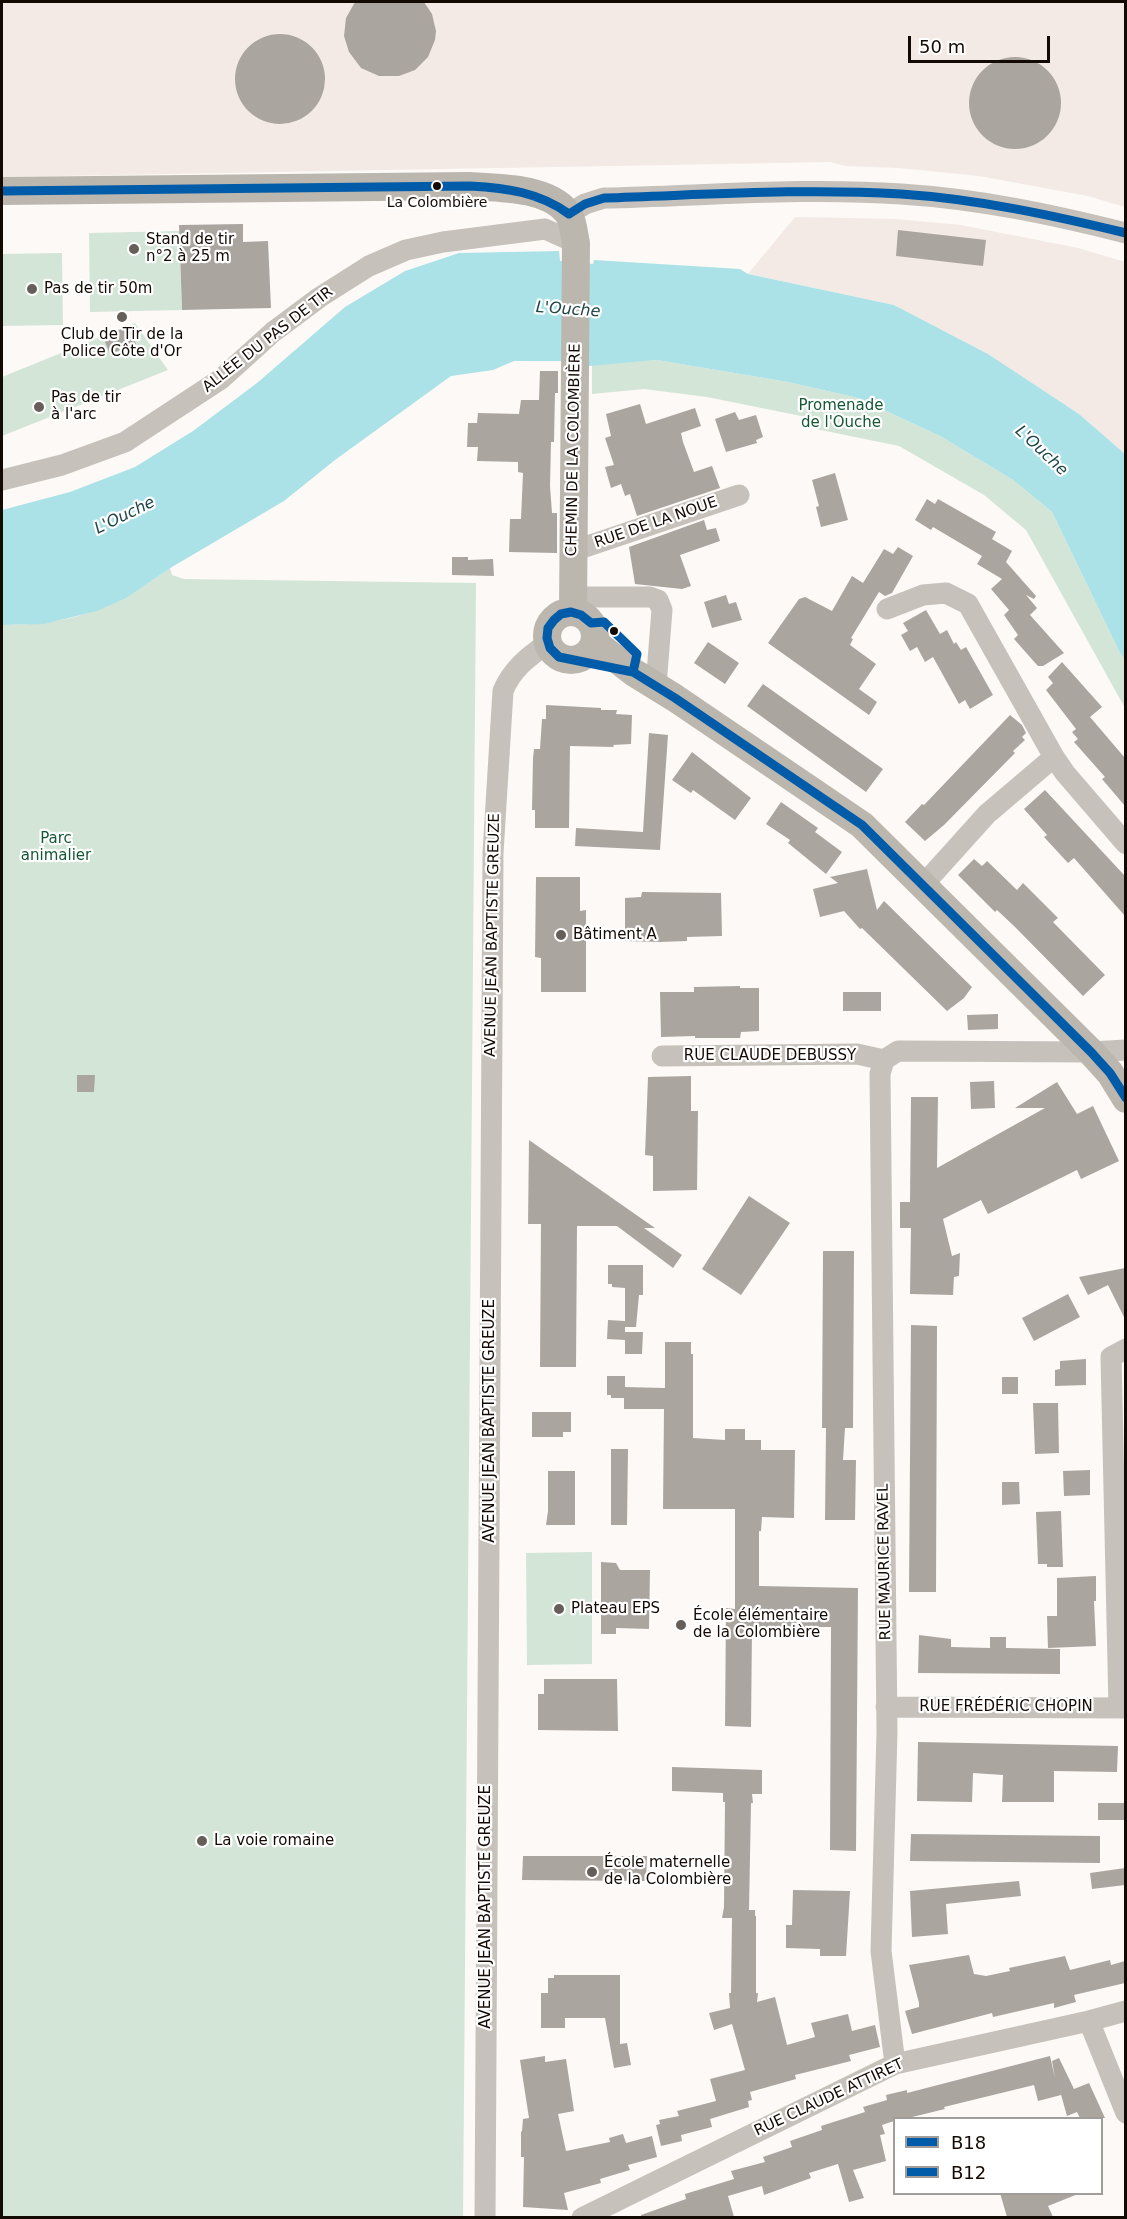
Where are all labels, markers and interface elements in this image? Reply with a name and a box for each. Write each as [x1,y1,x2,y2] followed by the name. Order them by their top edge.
[911,24,1054,62] scale bar
[919,36,965,57] text: 50 m
[431,180,443,192] marker: La Colombière
[387,195,487,211] place label: La Colombière
[146,231,234,266] place label: Stand de tir n°2 à 25 m
[127,242,141,256] marker: Stand de tir n°2 à 25 m
[44,280,152,298] place label: Pas de tir 50m
[25,282,39,296] marker: Pas de tir 50m
[199,284,337,396] street label: ALLÉE DU PAS DE TIR
[535,298,601,322] water label: L'Ouche
[115,310,129,324] marker: Club de Tir de la Police Côte d'Or
[61,326,183,361] place label: Club de Tir de la Police Côte d'Or
[563,343,585,557] street label: CHEMIN DE LA COLOMBIÈRE
[51,389,121,424] place label: Pas de tir à l'arc
[798,397,884,432] park label: Promenade de l'Ouche
[32,400,46,414] marker: Pas de tir à l'arc
[1011,422,1071,480] water label: L'Ouche
[92,493,158,539] water label: L'Ouche
[592,494,720,552] street label: RUE DE LA NOUE
[608,625,620,637] unlabelled marker
[482,813,504,1057] street label: AVENUE JEAN BAPTISTE GREUZE
[21,830,91,865] park label: Parc animalier
[573,926,657,944] place label: Bâtiment A
[554,928,568,942] marker: Bâtiment A
[684,1047,856,1065] street label: RUE CLAUDE DEBUSSY
[481,1299,499,1543] street label: AVENUE JEAN BAPTISTE GREUZE
[875,1484,895,1640] street label: RUE MAURICE RAVEL
[571,1600,660,1618] place label: Plateau EPS
[552,1602,566,1616] marker: Plateau EPS
[693,1607,828,1642] place label: École élémentaire de la Colombière
[674,1618,688,1632] marker: École élémentaire de la Colombière
[919,1698,1093,1716] street label: RUE FRÉDÉRIC CHOPIN
[477,1785,495,2029] street label: AVENUE JEAN BAPTISTE GREUZE
[214,1832,334,1850] place label: La voie romaine
[195,1834,209,1848] marker: La voie romaine
[604,1854,731,1889] place label: École maternelle de la Colombière
[585,1865,599,1879] marker: École maternelle de la Colombière
[752,2056,906,2140] street label: RUE CLAUDE ATTIRET
[893,2117,1103,2195] legend
[951,2132,986,2153] text: B18
[951,2162,986,2183] text: B12

